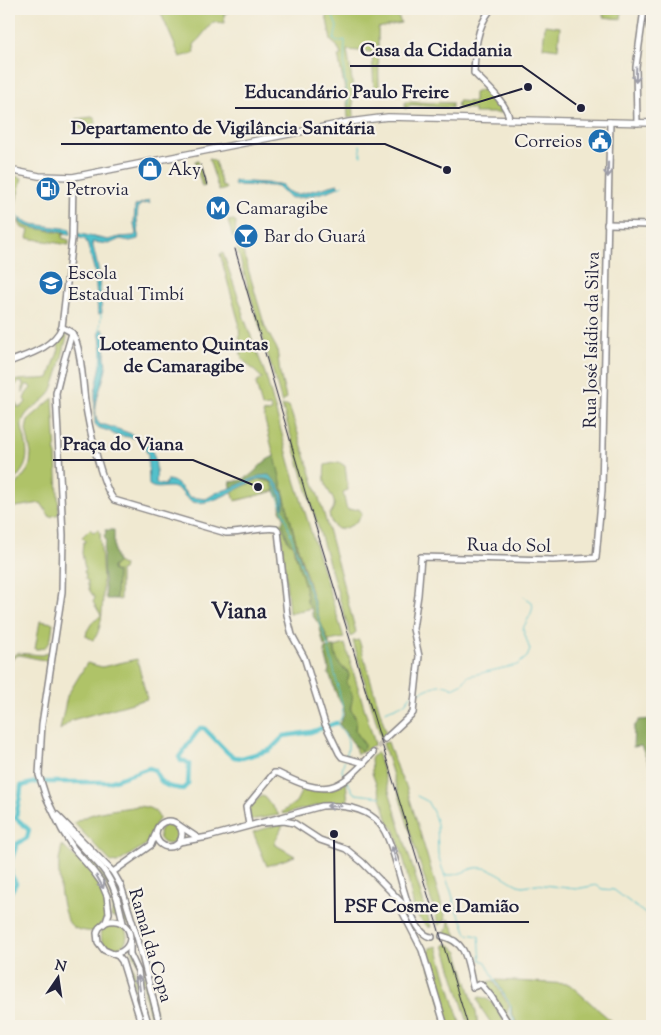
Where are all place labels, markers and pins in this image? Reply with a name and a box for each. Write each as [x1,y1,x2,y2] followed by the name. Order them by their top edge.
[350,32,522,66] callout: Casa da Cidadania
[235,74,459,108] callout: Educandário Paulo Freire
[61,110,385,144] callout: Departamento de Vigilância Sanitária
[587,128,613,154] public building icon: Correios
[514,130,582,156] place label: Correios
[137,156,163,182] shop icon: Aky
[168,158,201,184] place label: Aky
[35,176,61,202] fuel station icon: Petrovia
[66,178,129,204] place label: Petrovia
[205,195,231,221] metro station icon: Camaragibe
[236,197,328,223] place label: Camaragibe
[233,223,259,249] bar icon: Bar do Guará
[264,225,366,251] place label: Bar do Guará
[68,262,184,309] place label: Escola Estadual Timbí
[38,270,64,296] school or university icon: Escola Estadual Timbí
[53,426,193,460] callout: Praça do Viana
[335,888,529,922] callout: PSF Cosme e Damião

